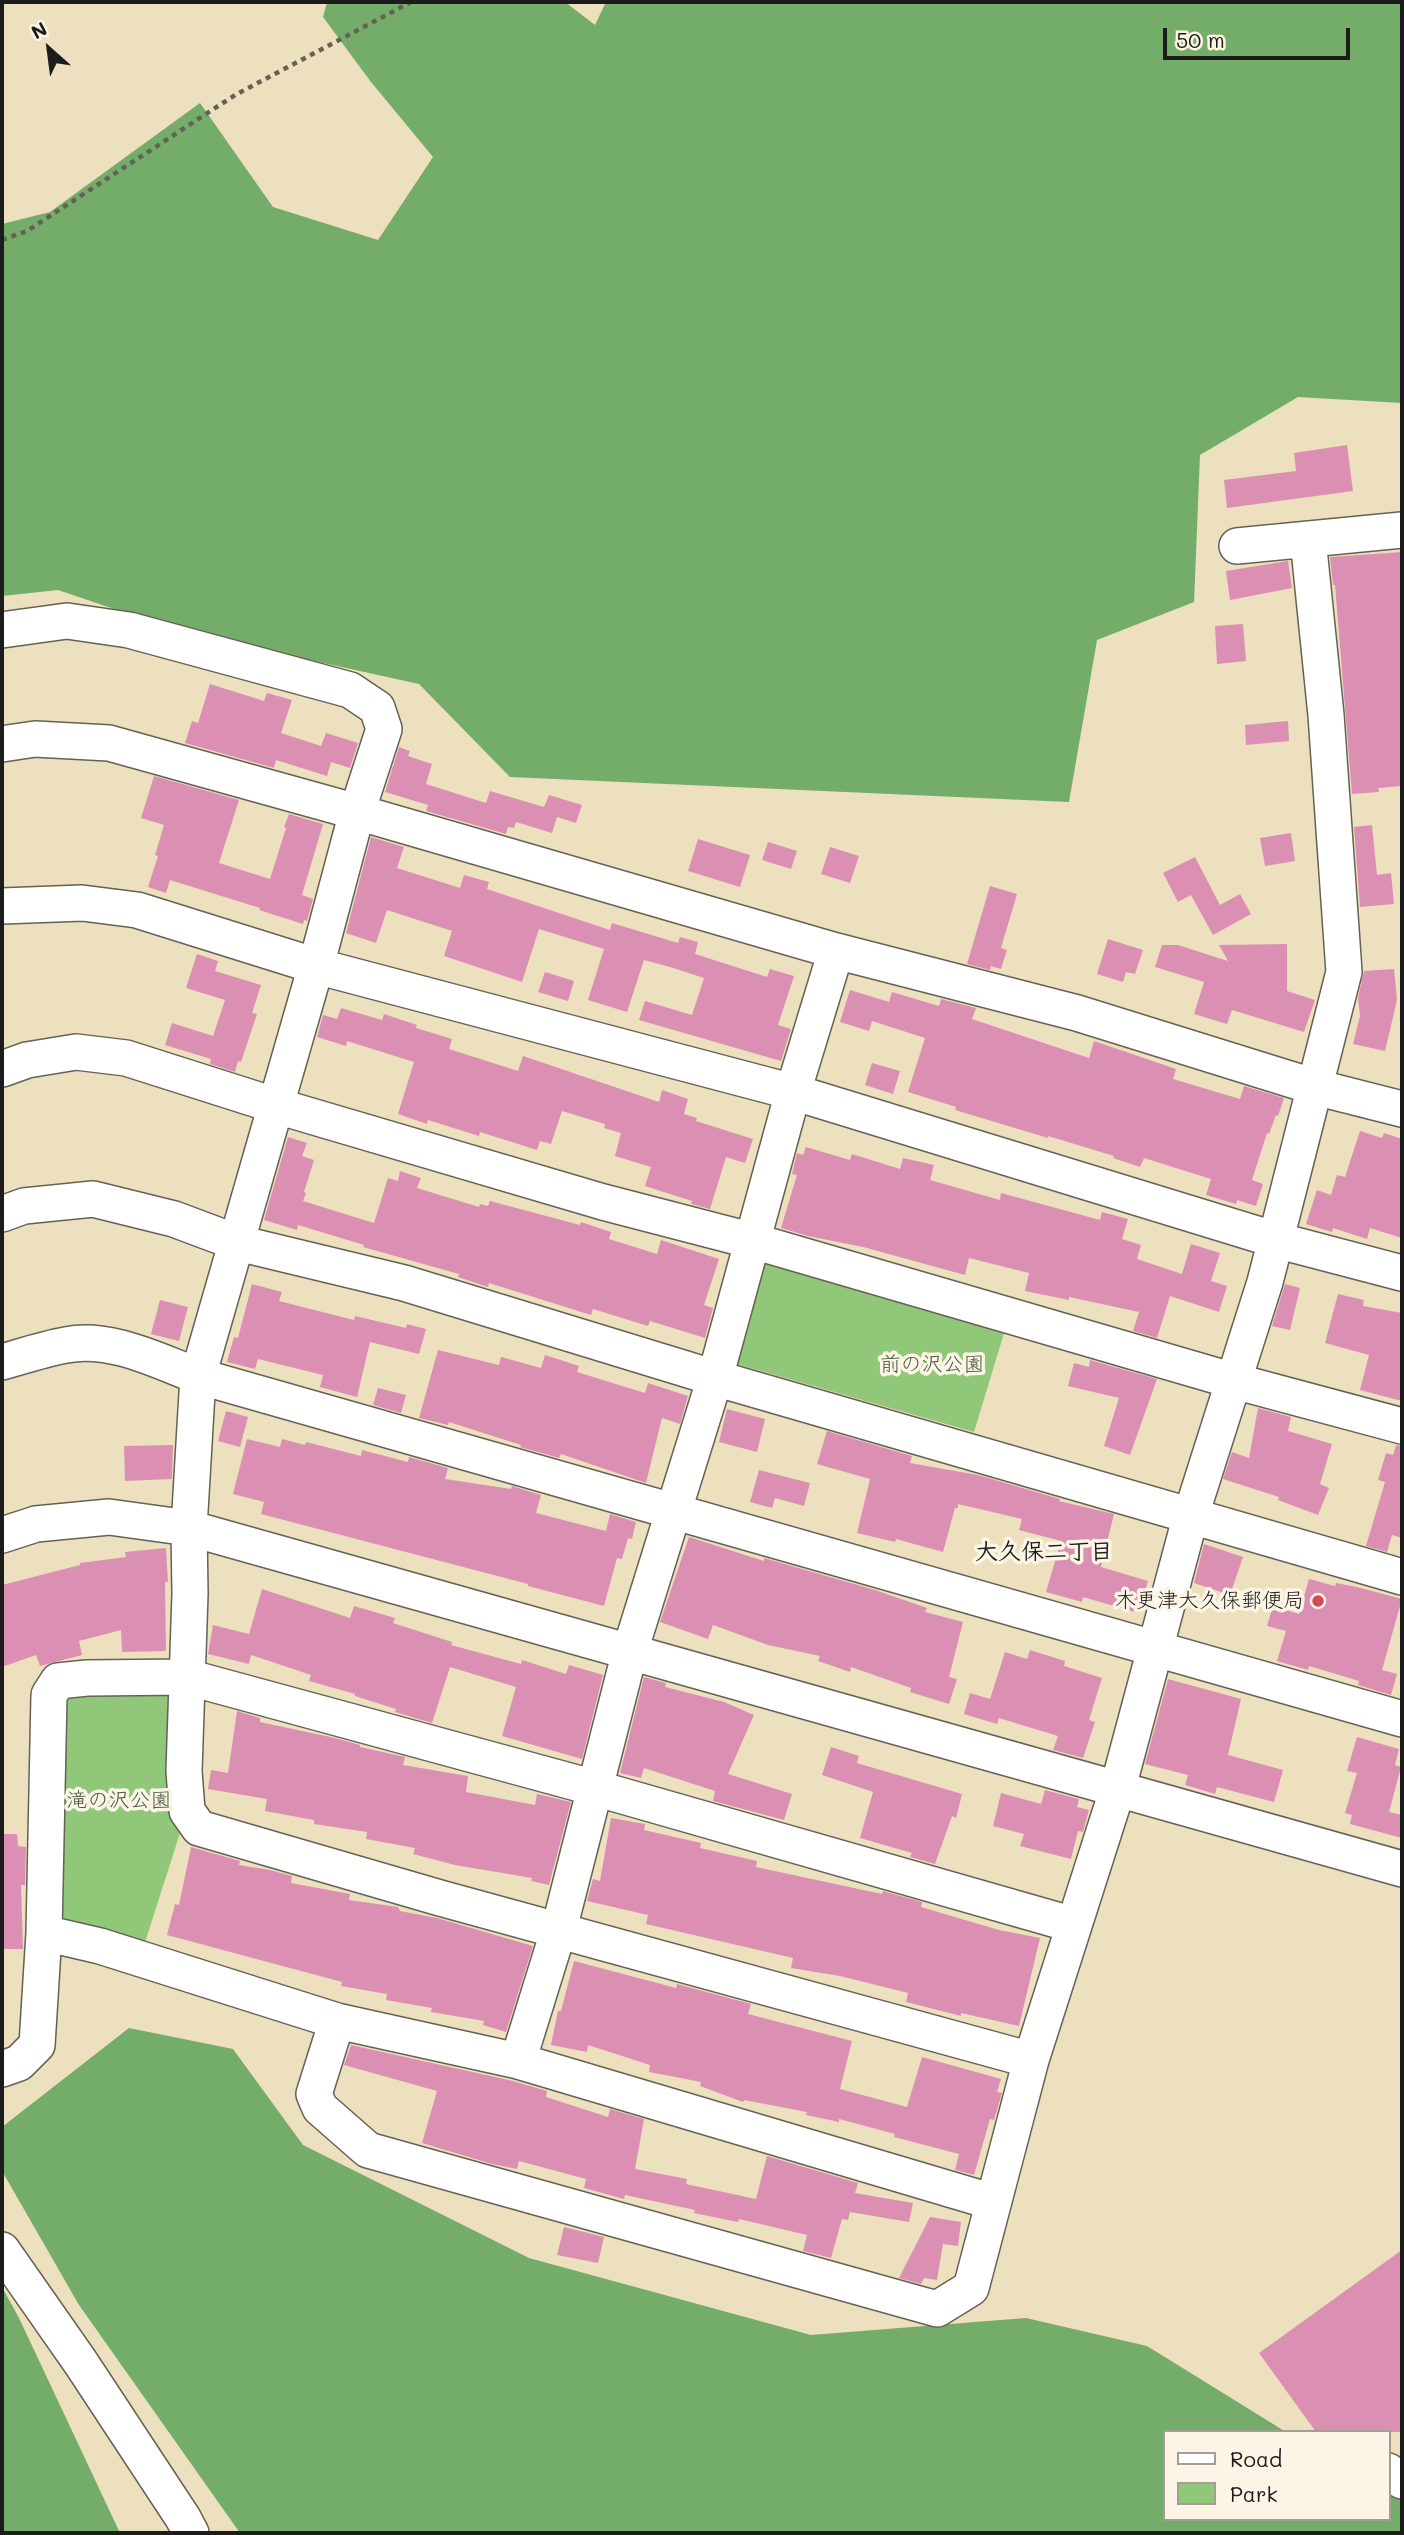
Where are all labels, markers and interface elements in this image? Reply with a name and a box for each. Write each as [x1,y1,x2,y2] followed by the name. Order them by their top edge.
[14,14,84,84] north arrow
[1166,14,1353,58] scale bar
[27,16,51,44] text: N
[1176,26,1225,53] text: 50 m
[880,1352,984,1378] park label: 前の沢公園
[975,1538,1113,1566] district label: 大久保二丁目
[1115,1588,1304,1614] place label: 木更津大久保郵便局
[1310,1593,1326,1609] marker: 木更津大久保郵便局
[67,1788,171,1814] park label: 滝の沢公園
[1162,2430,1390,2521] legend
[1230,2445,1282,2472] text: Road
[1230,2480,1278,2507] text: Park

